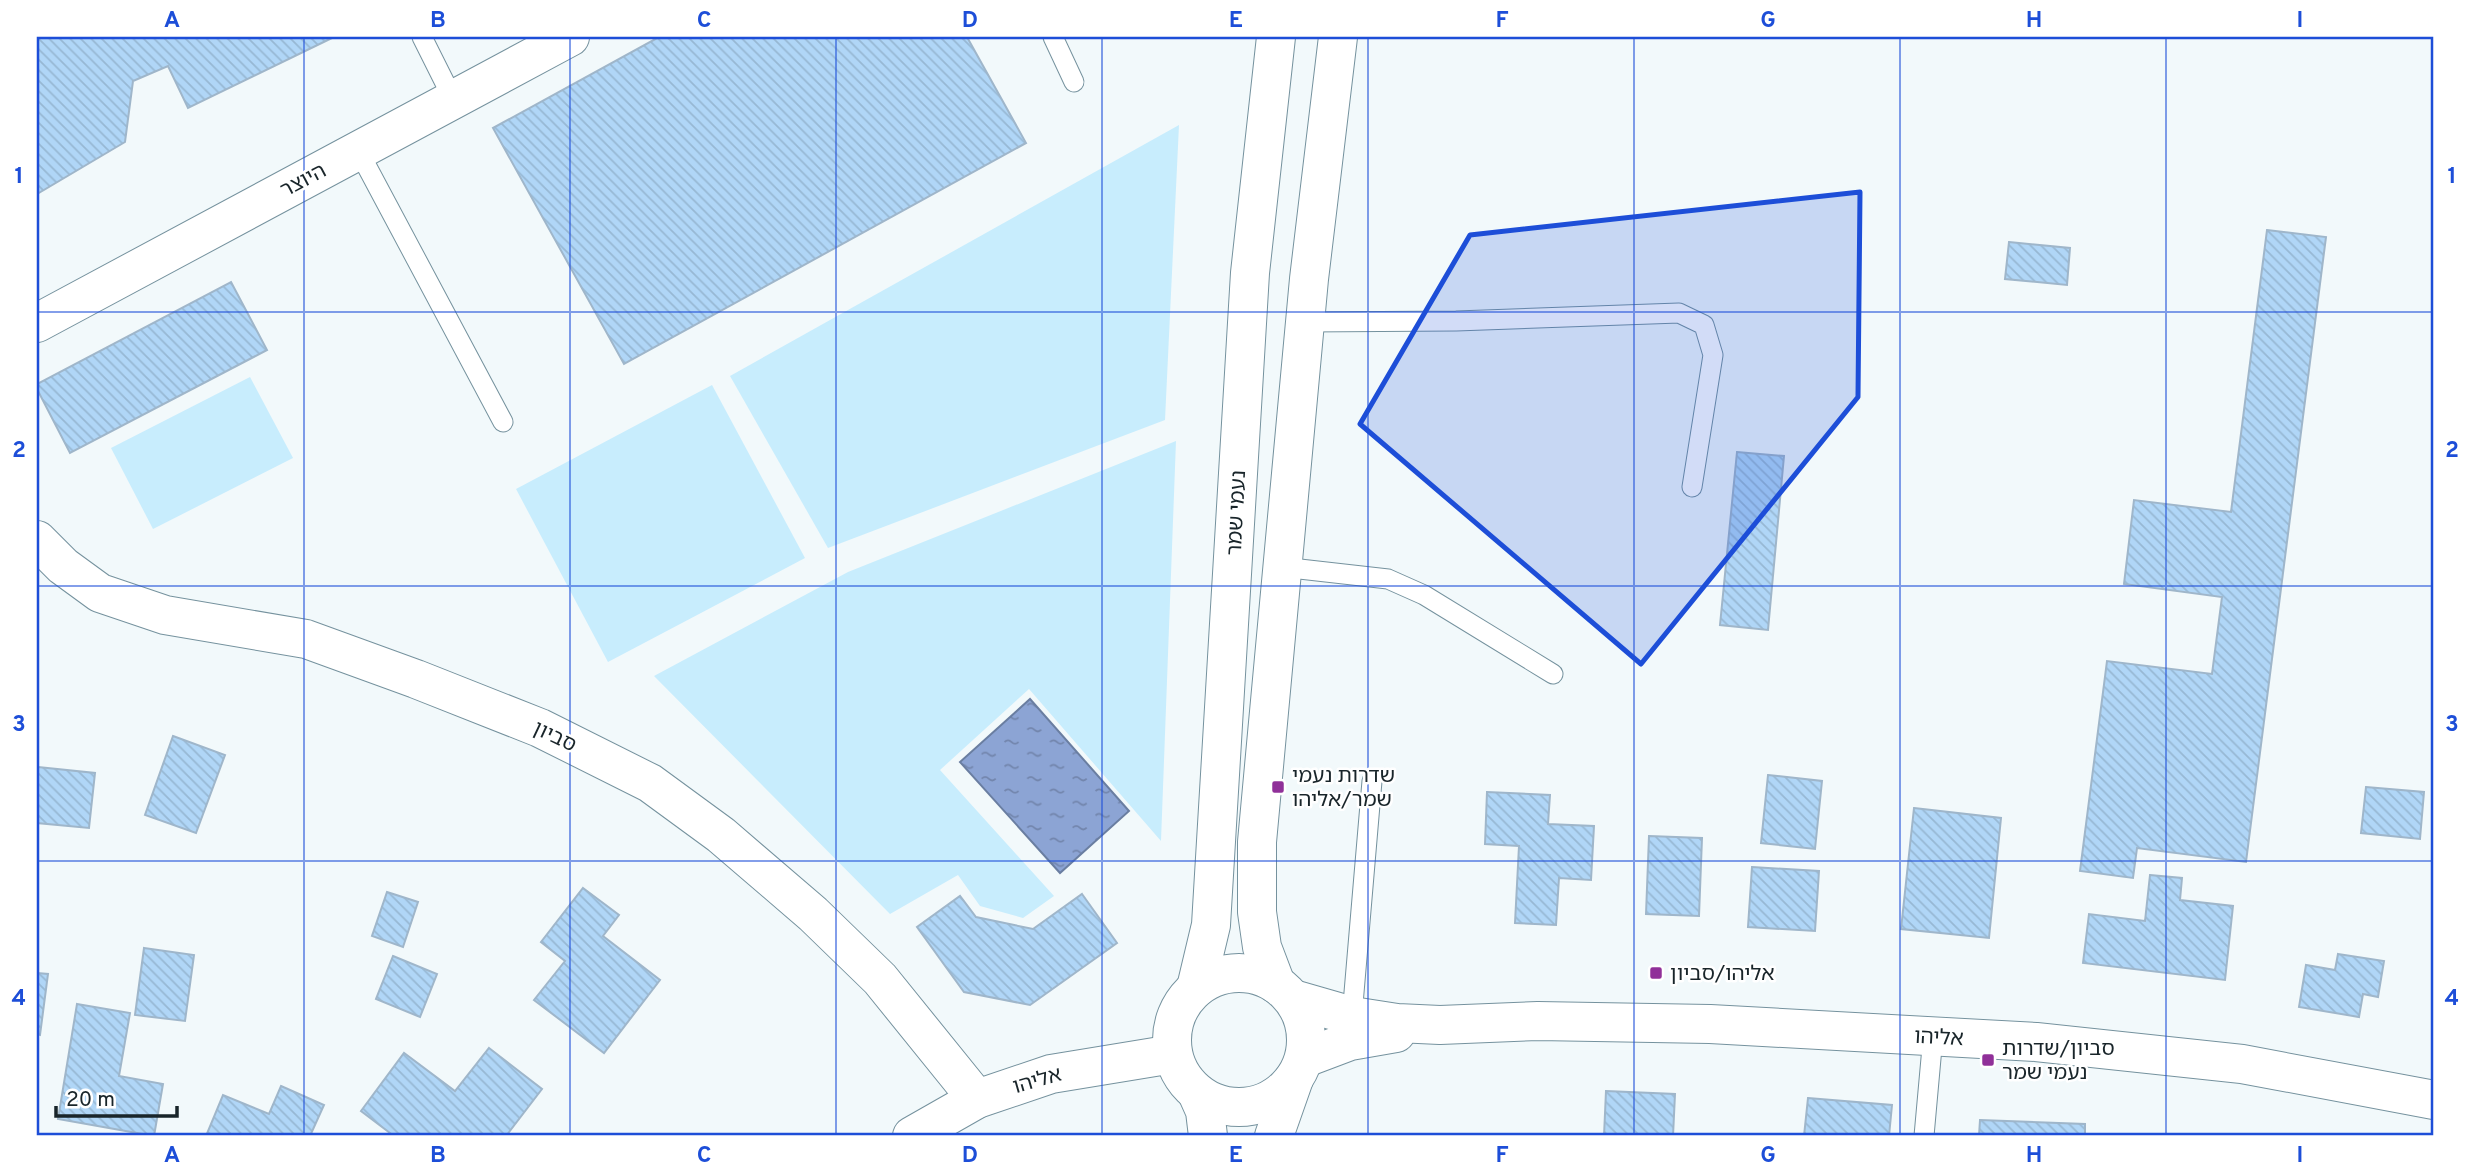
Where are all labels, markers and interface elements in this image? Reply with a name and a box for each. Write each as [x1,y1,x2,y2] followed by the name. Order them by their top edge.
[164,7,180,36] text: A
[430,7,446,36] text: B
[697,7,711,36] text: C
[962,7,978,36] text: D
[1229,7,1243,36] text: E
[1495,7,1509,36] text: F
[1760,7,1776,36] text: G
[2026,7,2042,36] text: H
[2297,7,2303,36] text: I
[276,158,331,205] street label: היוצר
[14,163,24,192] text: 1
[2447,163,2457,192] text: 1
[12,437,26,466] text: 2
[2445,437,2459,466] text: 2
[1222,470,1253,557] street label: נעמי שמר
[12,711,26,740] text: 3
[2445,711,2459,740] text: 3
[528,716,580,759] street label: סביון
[1292,763,1395,814] place label: שדרות נעמי שמר/אליהו
[1270,779,1286,795] marker: שדרות נעמי שמר/אליהו
[1670,961,1775,988] place label: אליהו/סביון
[1648,965,1664,981] marker: אליהו/סביון
[12,985,26,1014] text: 4
[2445,985,2459,1014] text: 4
[1914,1024,1964,1053] street label: אליהו
[2002,1036,2115,1087] place label: סביון/שדרות נעמי שמר
[1980,1052,1996,1068] marker: סביון/שדרות נעמי שמר
[1010,1062,1065,1101] street label: אליהו
[56,1075,177,1119] scale bar
[66,1087,115,1114] text: 20 m
[164,1142,180,1171] text: A
[430,1142,446,1171] text: B
[697,1142,711,1171] text: C
[962,1142,978,1171] text: D
[1229,1142,1243,1171] text: E
[1495,1142,1509,1171] text: F
[1760,1142,1776,1171] text: G
[2026,1142,2042,1171] text: H
[2297,1142,2303,1171] text: I

